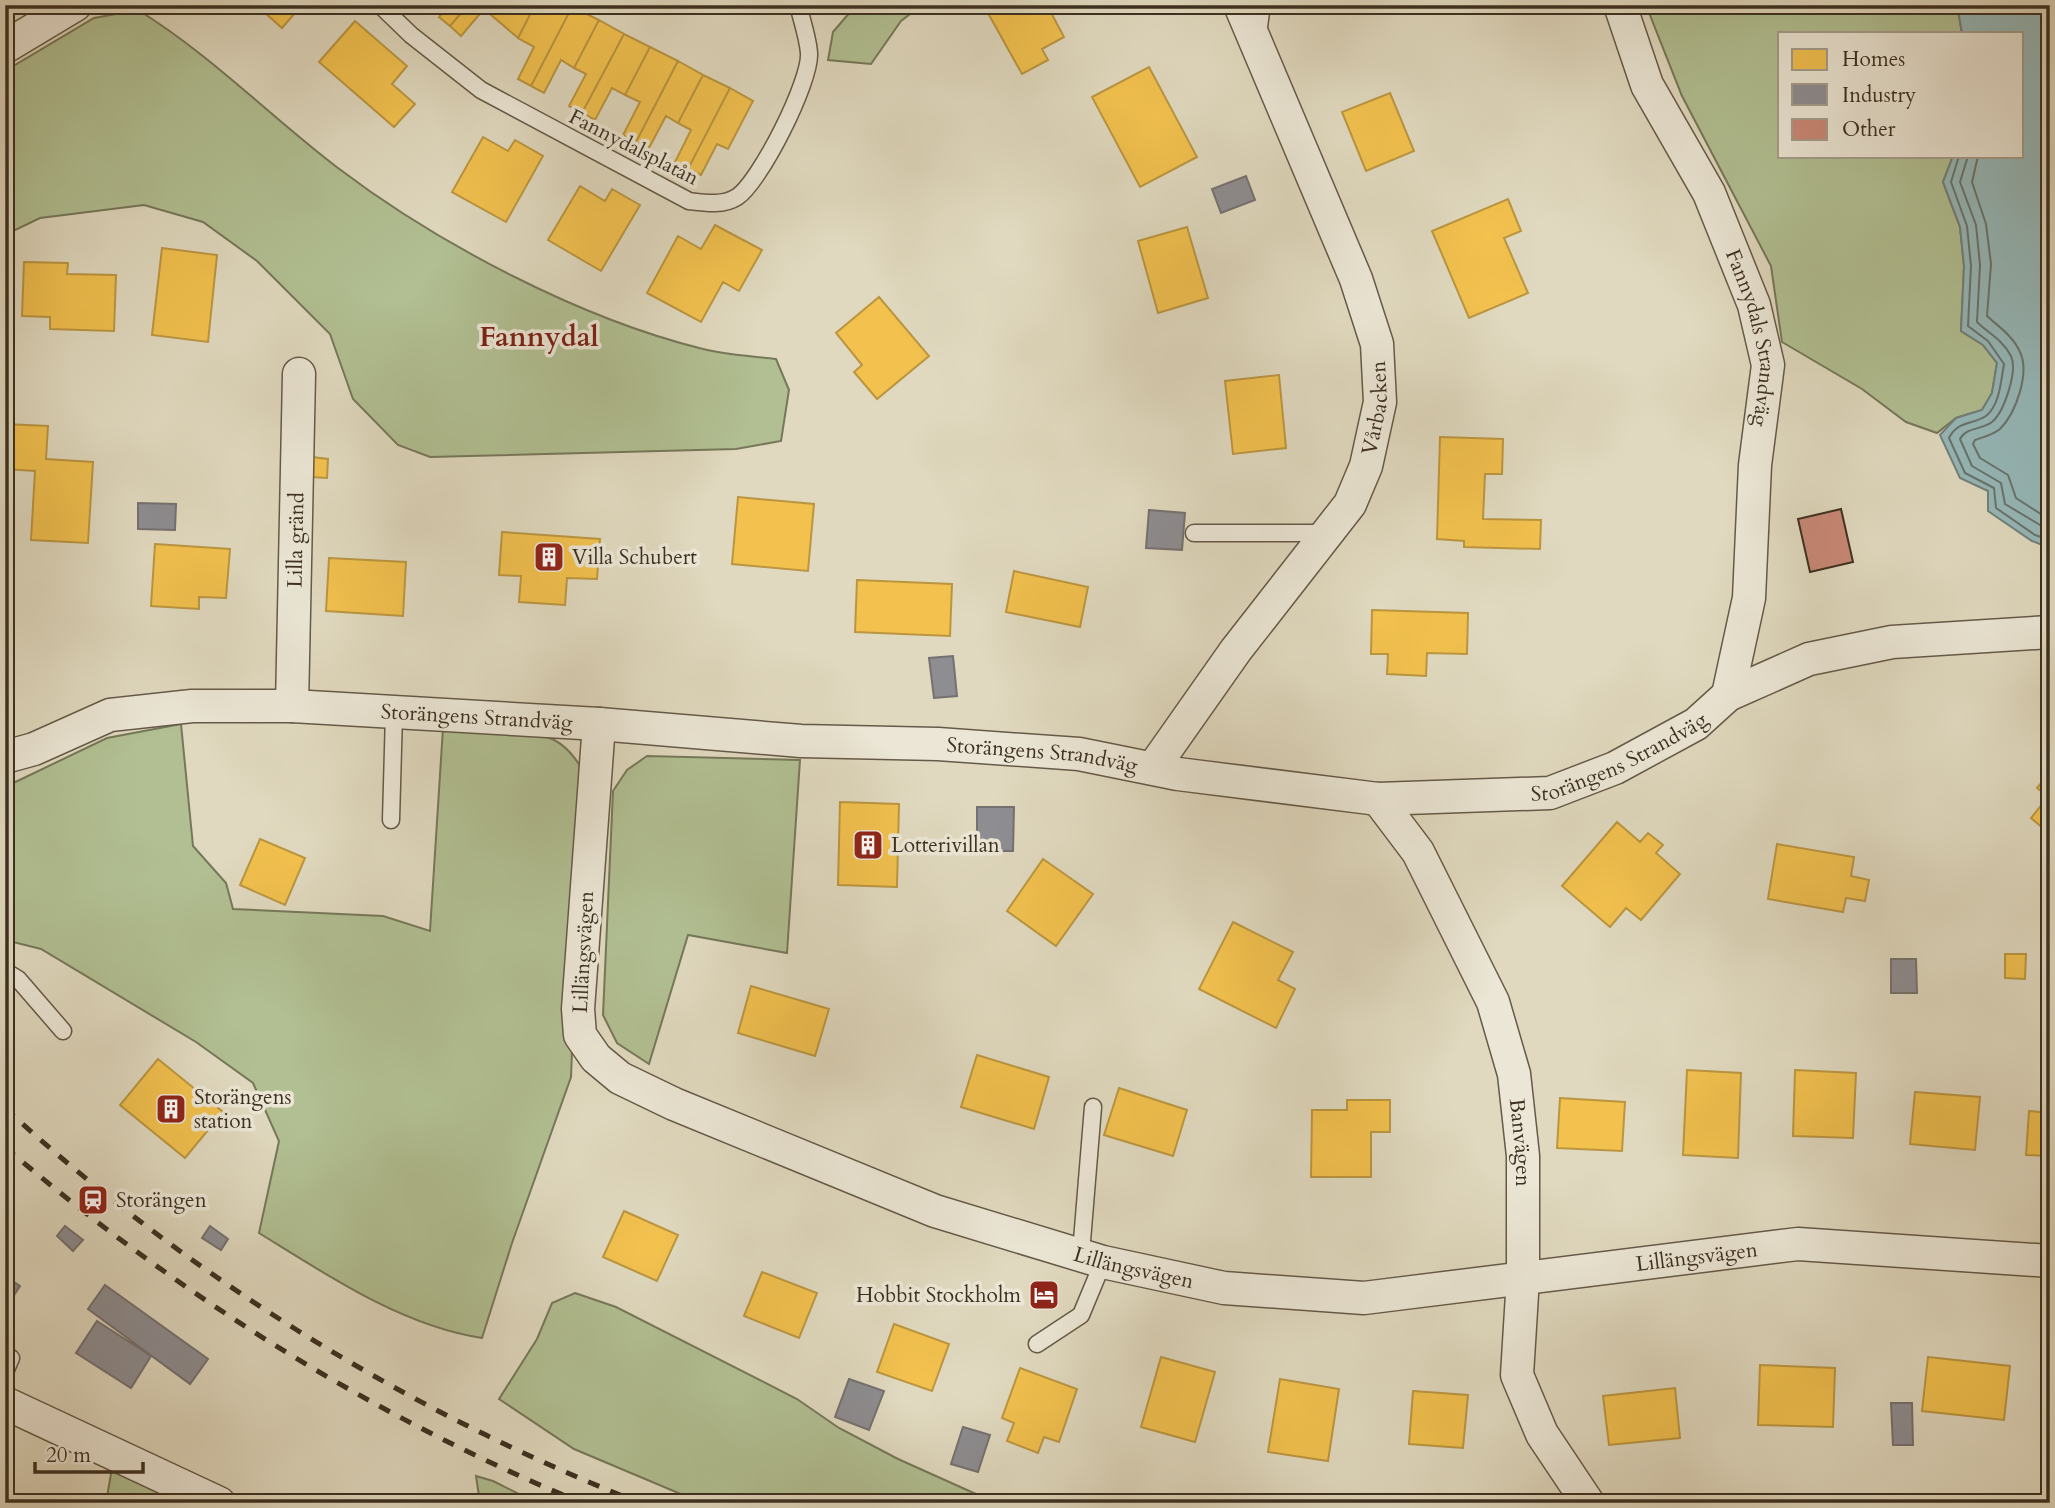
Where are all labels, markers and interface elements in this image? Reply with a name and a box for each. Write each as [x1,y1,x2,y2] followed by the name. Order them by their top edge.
[1778,32,2024,158] legend
[1842,45,1905,74] text: Homes
[1842,81,1916,110] text: Industry
[564,102,704,193] street label: Fannydalsplatån
[1842,115,1896,144] text: Other
[1718,245,1782,429] street label: Fannydals Strandväg
[479,318,599,356] district label: Fannydal
[1355,360,1395,458] street label: Vårbacken
[280,492,312,588] street label: Lilla gränd
[532,540,566,574] building icon: Villa Schubert
[572,543,697,572] place label: Villa Schubert
[380,697,574,737] street label: Storängens Strandväg
[1530,706,1714,809] street label: Storängens Strandväg
[946,731,1140,781] street label: Storängens Strandväg
[851,828,885,862] building icon: Lotterivillan
[891,831,1000,860] place label: Lotterivillan
[566,890,601,1014] street label: Lillängsvägen
[194,1083,292,1136] place label: Storängens station
[154,1092,188,1126] building icon: Storängens station
[1502,1097,1537,1187] street label: Banvägen
[76,1183,110,1217] station icon: Storängen
[116,1186,207,1215] place label: Storängen
[1634,1235,1759,1279] street label: Lillängsvägen
[1070,1240,1196,1296] street label: Lillängsvägen
[1027,1278,1061,1312] hotel icon: Hobbit Stockholm
[856,1281,1021,1310] place label: Hobbit Stockholm
[35,1431,144,1475] scale bar
[46,1441,91,1470] text: 20 m

